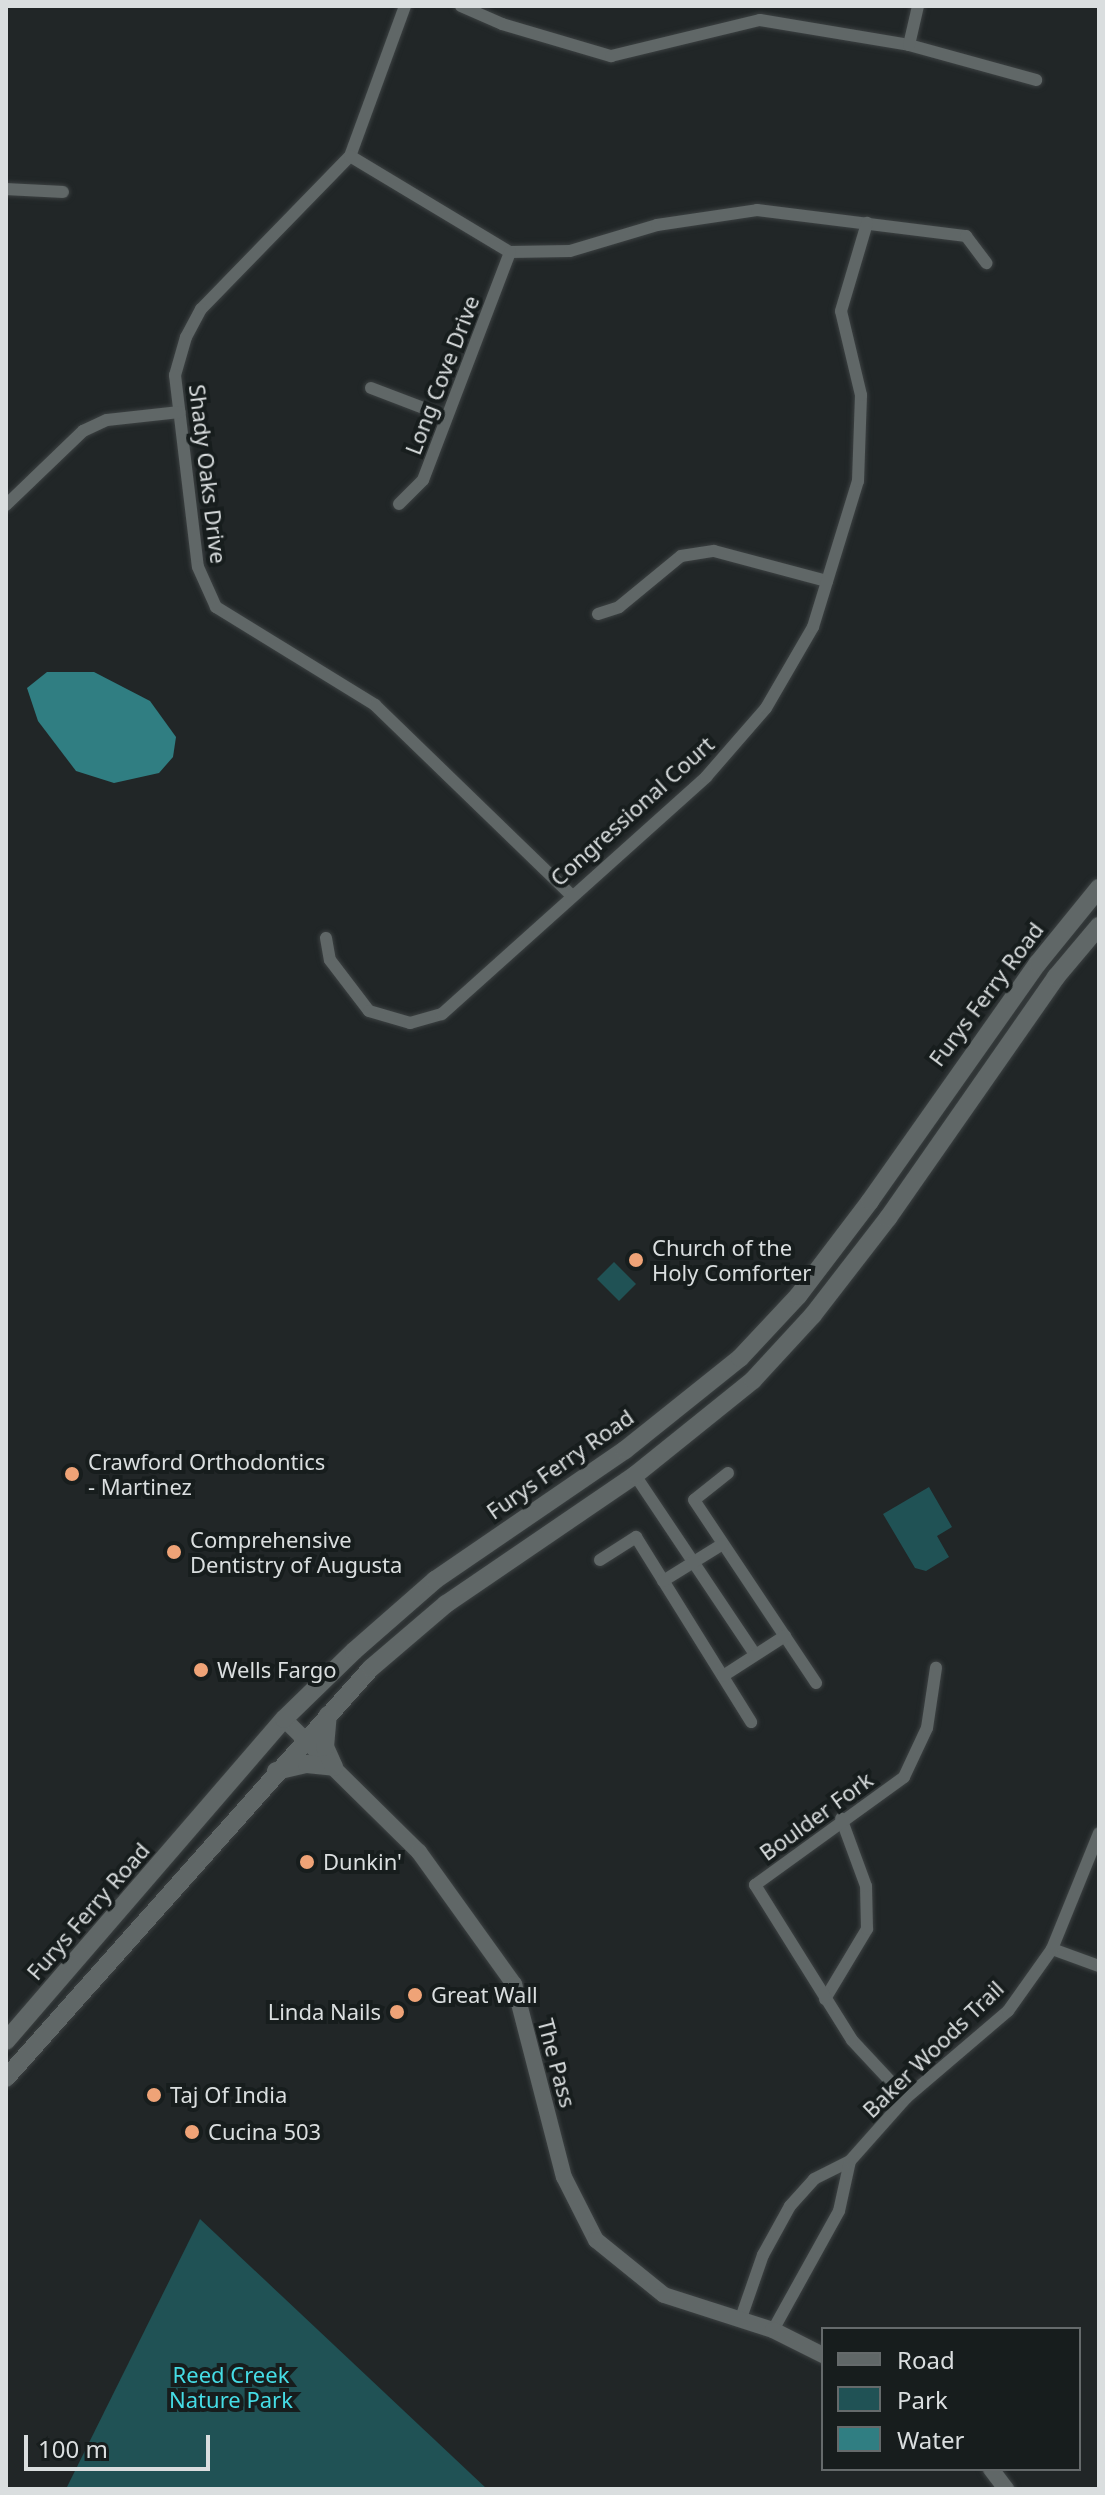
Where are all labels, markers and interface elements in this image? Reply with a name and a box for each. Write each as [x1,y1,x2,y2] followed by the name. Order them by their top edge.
[400,292,484,458] street label: Long Cove Drive
[184,383,232,565] street label: Shady Oaks Drive
[545,731,719,891] street label: Congressional Court
[923,917,1049,1071] street label: Furys Ferry Road
[652,1234,811,1286] place label: Church of the Holy Comforter
[627,1251,645,1269] marker: Church of the Holy Comforter
[481,1403,639,1525] street label: Furys Ferry Road
[88,1448,325,1500] place label: Crawford Orthodontics - Martinez
[63,1465,81,1483] marker: Crawford Orthodontics - Martinez
[190,1526,402,1578] place label: Comprehensive Dentistry of Augusta
[165,1543,183,1561] marker: Comprehensive Dentistry of Augusta
[217,1657,337,1683] place label: Wells Fargo
[192,1661,210,1679] marker: Wells Fargo
[754,1766,878,1866] street label: Boulder Fork
[21,1837,155,1985] street label: Furys Ferry Road
[323,1849,402,1875] place label: Dunkin'
[298,1853,316,1871] marker: Dunkin'
[857,1975,1009,2123] street label: Baker Woods Trail
[431,1982,538,2008] place label: Great Wall
[406,1986,424,2004] marker: Great Wall
[268,1999,381,2025] place label: Linda Nails
[388,2003,406,2021] marker: Linda Nails
[533,2016,581,2110] street label: The Pass
[170,2082,287,2108] place label: Taj Of India
[145,2086,163,2104] marker: Taj Of India
[208,2119,321,2145] place label: Cucina 503
[183,2123,201,2141] marker: Cucina 503
[821,2327,1081,2471] legend
[897,2343,955,2376] text: Road
[169,2361,293,2412] park label: Reed Creek Nature Park
[897,2383,948,2416] text: Park
[28,2419,214,2469] scale bar
[897,2423,964,2456] text: Water
[38,2432,108,2465] text: 100 m

